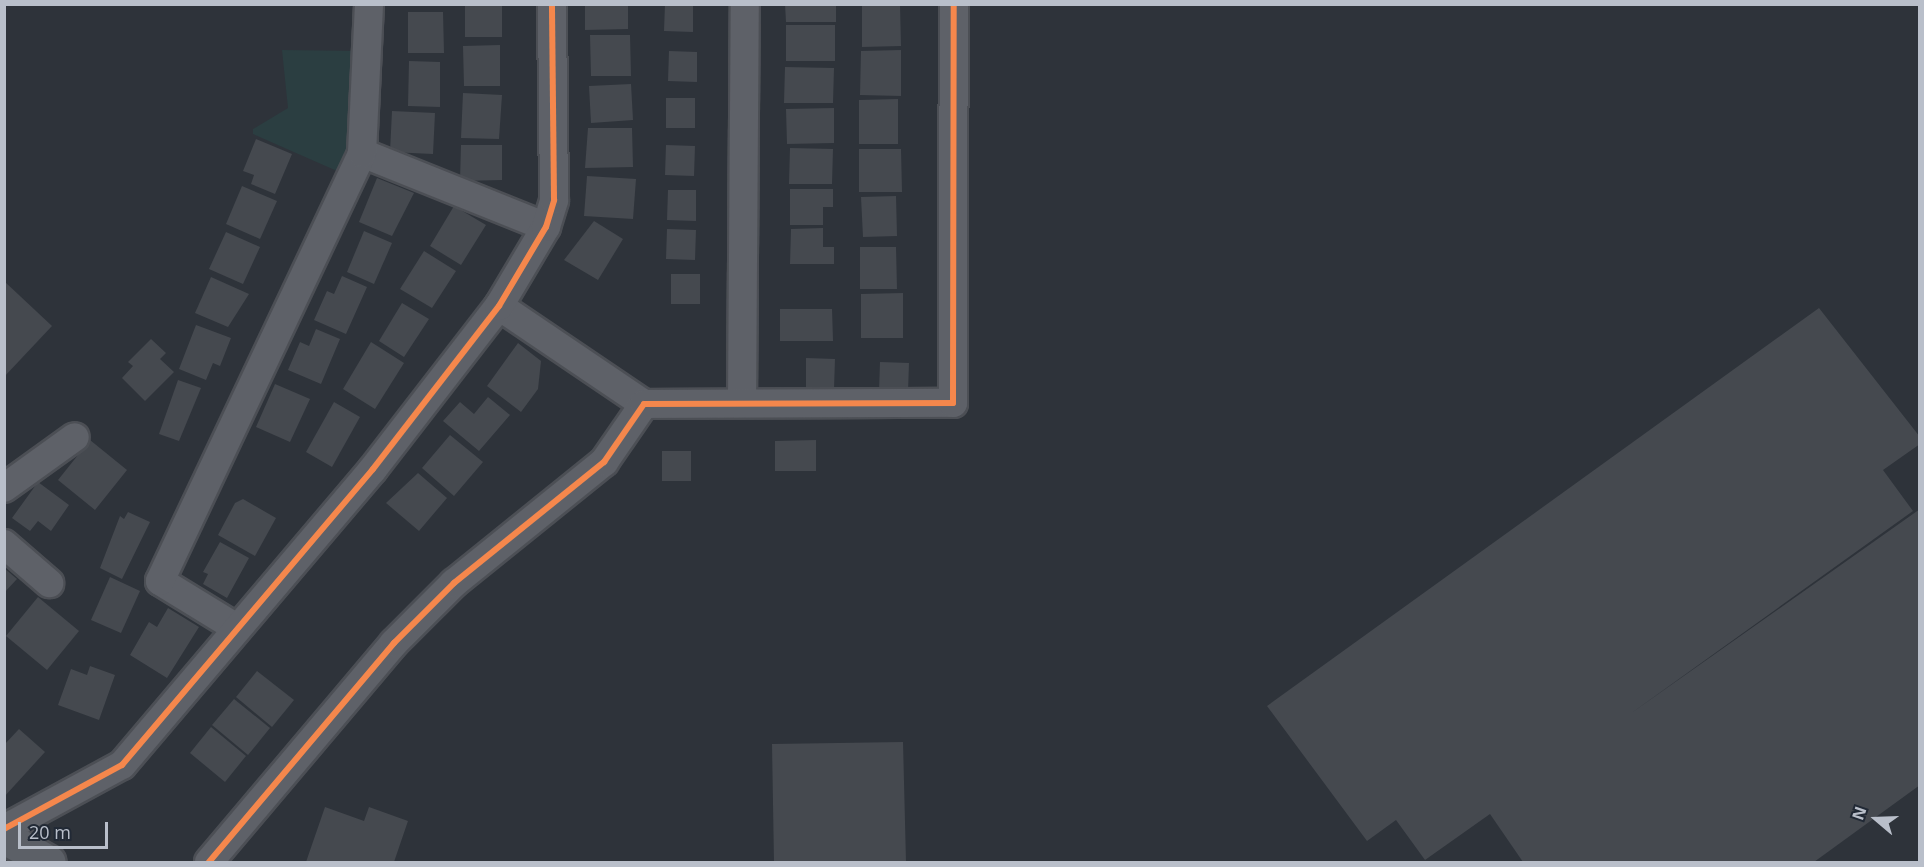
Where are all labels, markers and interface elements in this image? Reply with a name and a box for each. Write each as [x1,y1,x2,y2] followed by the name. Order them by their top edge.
[1846,789,1906,849] north arrow
[1846,803,1871,823] text: N
[21,810,111,848] scale bar
[29,820,71,844] text: 20 m

